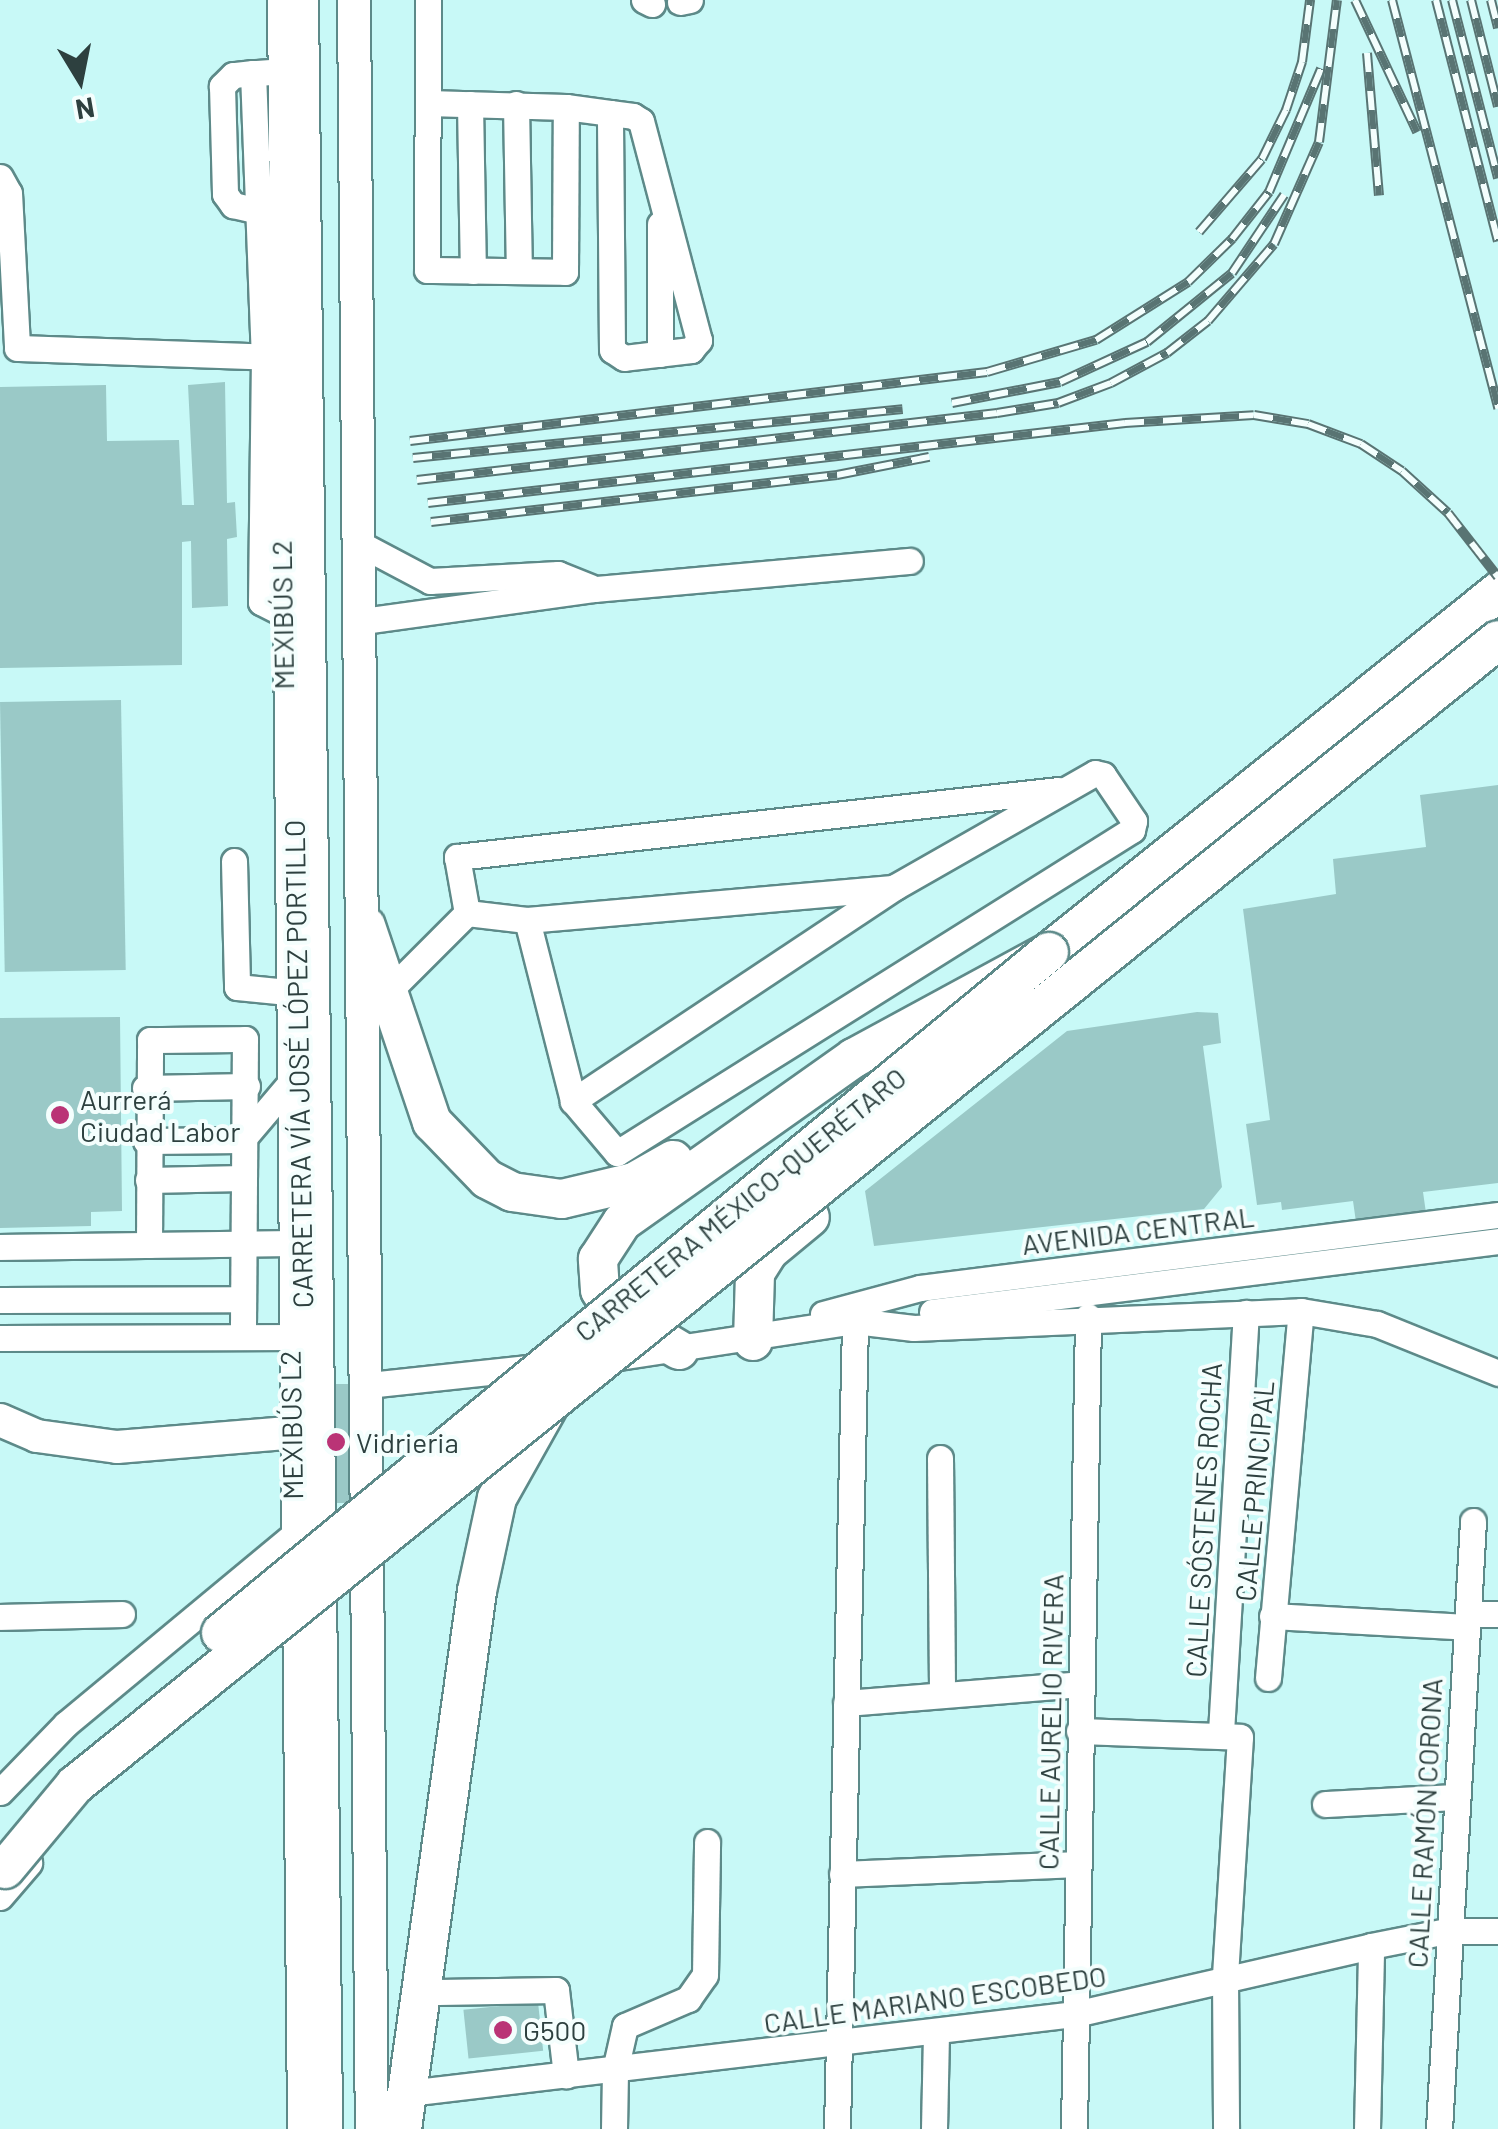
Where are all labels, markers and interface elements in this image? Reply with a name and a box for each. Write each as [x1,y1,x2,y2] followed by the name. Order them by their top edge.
[30,30,130,130] north arrow
[73,91,97,128] text: N
[264,540,300,690] street label: MEXIBÚS L2
[277,820,319,1308] street label: CARRETERA VÍA JOSÉ LÓPEZ PORTILLO
[568,1060,912,1348] street label: CARRETERA MÉXICO-QUERÉTARO
[80,1082,240,1148] place label: Aurrerá Ciudad Labor
[49,1104,71,1126] marker: Aurrerá Ciudad Labor
[1020,1199,1256,1261] street label: AVENIDA CENTRAL
[273,1350,309,1500] street label: MEXIBÚS L2
[1178,1362,1228,1678] street label: CALLE SÓSTENES ROCHA
[1228,1379,1280,1603] street label: CALLE PRINCIPAL
[356,1425,459,1459] place label: Vidrieria
[325,1431,347,1453] marker: Vidrieria
[1031,1574,1069,1870] street label: CALLE AURELIO RIVERA
[1400,1677,1448,1969] street label: CALLE RAMÓN CORONA
[762,1958,1108,2040] street label: CALLE MARIANO ESCOBEDO
[523,2013,586,2047] place label: G500
[492,2019,514,2041] marker: G500

